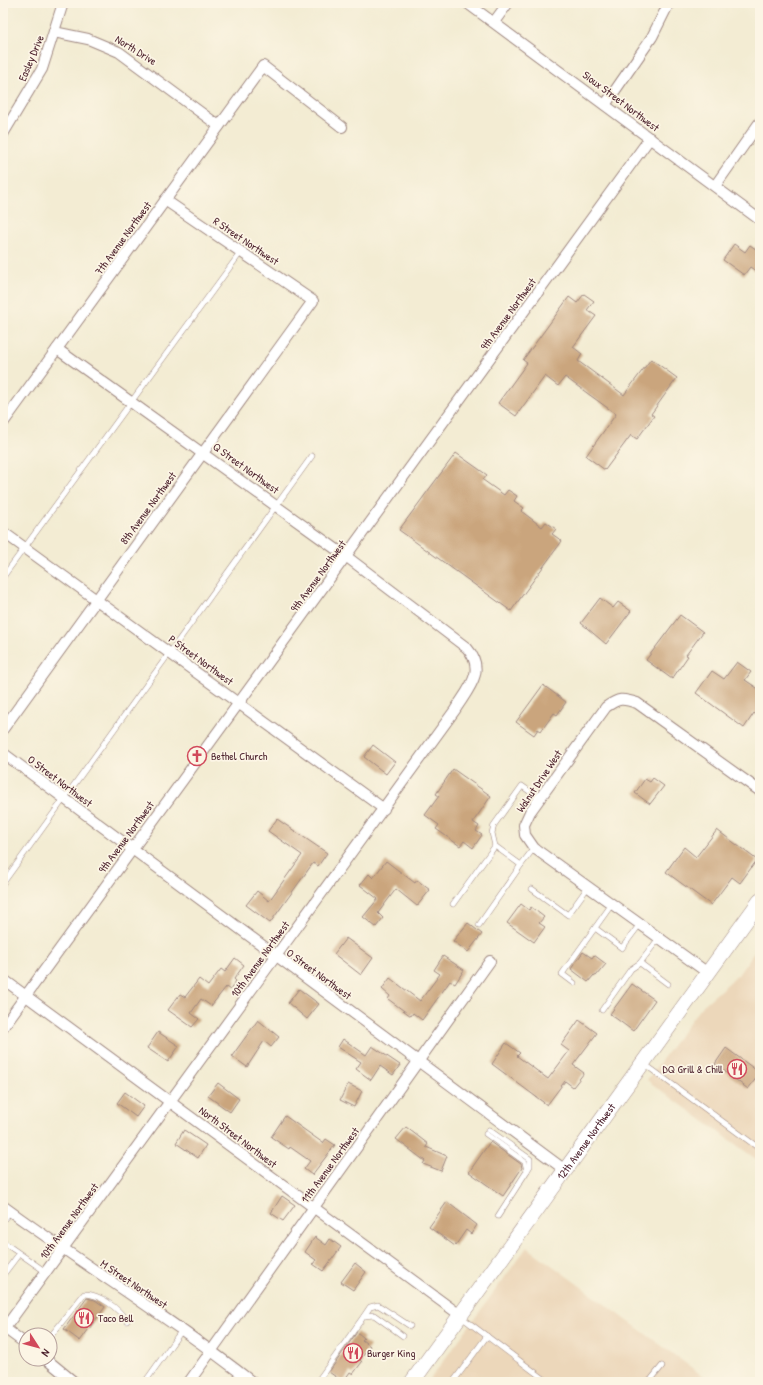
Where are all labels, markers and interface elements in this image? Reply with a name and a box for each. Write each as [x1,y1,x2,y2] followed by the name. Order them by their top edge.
[15,32,47,83] street label: Easley Drive
[113,32,160,68] street label: North Drive
[580,68,662,135] street label: Sioux Street Northwest
[92,198,154,277] street label: 7th Avenue Northwest
[211,214,282,268] street label: R Street Northwest
[477,275,539,353] street label: 9th Avenue Northwest
[210,439,282,497] street label: Q Street Northwest
[117,469,179,547] street label: 8th Avenue Northwest
[287,537,349,615] street label: 9th Avenue Northwest
[166,632,236,688] street label: P Street Northwest
[186,745,208,767] church icon: Bethel Church
[513,747,565,815] street label: Walnut Drive West
[211,749,268,763] place label: Bethel Church
[25,752,95,810] street label: O Street Northwest
[95,798,157,876] street label: 9th Avenue Northwest
[228,918,292,1000] street label: 10th Avenue Northwest
[284,946,355,1002] street label: O Street Northwest
[726,1058,748,1080] restaurant icon: DQ Grill & Chill
[663,1062,723,1076] place label: DQ Grill & Chill
[554,1100,619,1182] street label: 12th Avenue Northwest
[196,1103,280,1171] street label: North Street Northwest
[298,1124,362,1205] street label: 11th Avenue Northwest
[37,1180,101,1262] street label: 10th Avenue Northwest
[98,1256,170,1312] street label: M Street Northwest
[73,1307,95,1329] restaurant icon: Taco Bell
[98,1311,134,1325] place label: Taco Bell
[18,1327,58,1367] north arrow
[342,1342,364,1364] restaurant icon: Burger King
[39,1346,53,1359] text: N
[367,1346,415,1360] place label: Burger King

